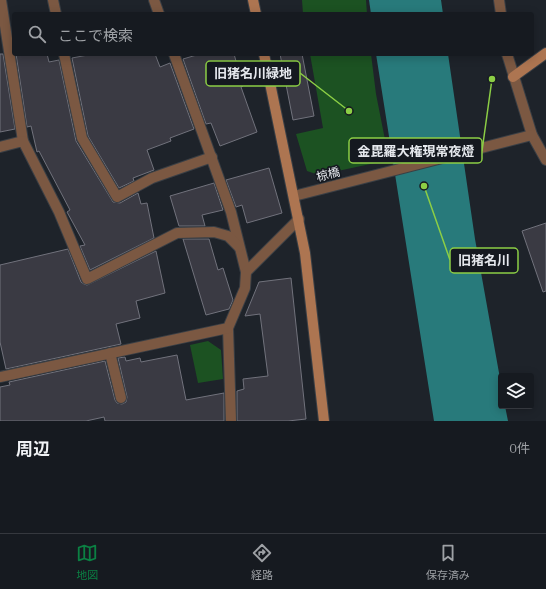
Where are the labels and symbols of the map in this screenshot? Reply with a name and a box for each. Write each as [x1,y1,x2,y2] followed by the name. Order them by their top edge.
[206,61,300,86] callout: 旧猪名川緑地
[214,65,292,82] text: 旧猪名川緑地
[349,138,482,163] callout: 金毘羅大権現常夜燈
[357,143,475,160] text: 金毘羅大権現常夜燈
[315,164,341,184] street label: 椋橋
[450,248,518,273] callout: 旧猪名川
[458,252,510,269] text: 旧猪名川

